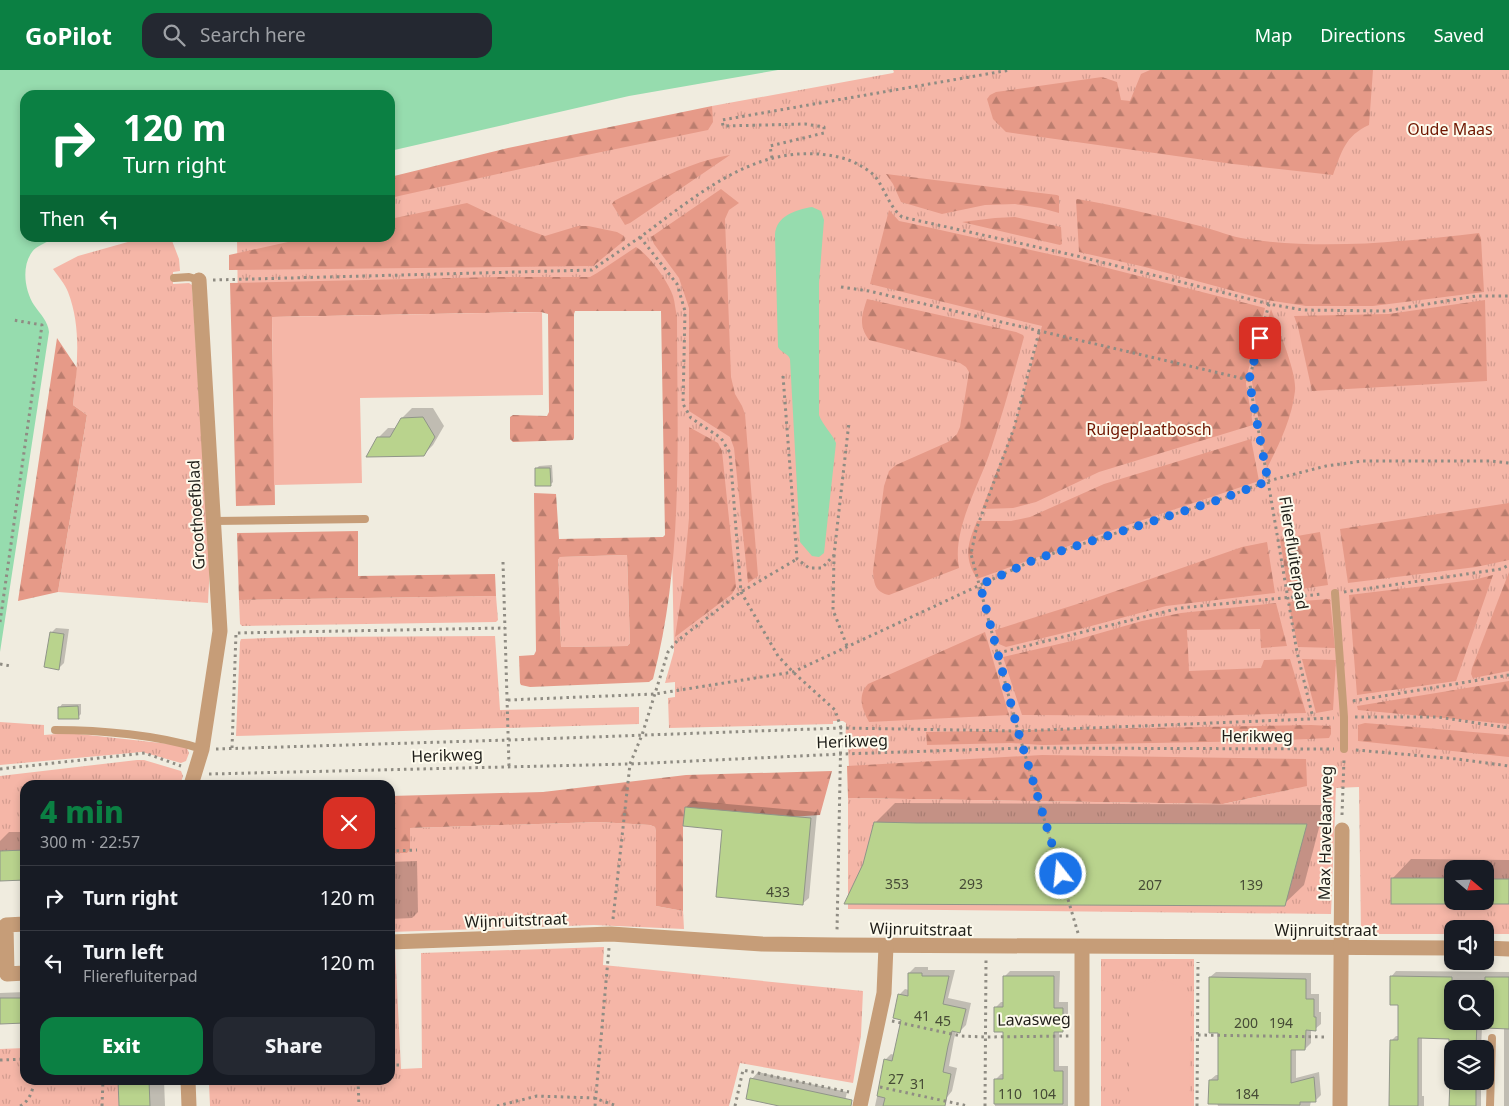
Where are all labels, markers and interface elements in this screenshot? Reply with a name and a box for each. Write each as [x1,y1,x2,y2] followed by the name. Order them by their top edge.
[142,13,492,58] search box
[25,19,112,52] text: GoPilot
[160,21,188,49] icon: search
[200,22,306,48] text: Search here
[1255,23,1292,47] text: Map
[1320,23,1406,47] text: Directions
[1434,23,1484,47] text: Saved
[123,104,226,151] text: 120 m
[40,110,105,175] icon: right
[1407,118,1493,140] park label: Oude Maas
[123,149,226,179] text: Turn right
[95,205,123,233] icon: left
[40,206,85,232] text: Then
[1239,317,1281,359] pin
[1246,324,1274,352] icon: arrive
[1086,418,1212,440] park label: Ruigeplaatbosch
[182,460,210,570] street label: Groothoefblad
[1274,495,1314,611] street label: Flierefluiterpad
[1221,725,1293,747] street label: Herikweg
[816,729,888,753] street label: Herikweg
[411,743,483,767] street label: Herikweg
[1313,766,1337,900] street label: Max Havelaarweg
[40,791,124,832] text: 4 min
[323,797,375,849] button: close
[40,831,140,853] text: 300 m · 22:57
[1034,847,1086,899] position arrow
[1444,860,1494,910] north arrow
[1444,860,1494,1090] map controls
[885,874,909,893] house number: 353
[959,874,983,893] house number: 293
[1138,875,1162,894] house number: 207
[1239,875,1263,894] house number: 139
[766,882,790,901] house number: 433
[40,884,68,912] icon: right
[83,885,178,911] text: Turn right
[320,885,375,911] text: 120 m
[464,907,568,933] street label: Wijnruitstraat
[869,917,973,941] street label: Wijnruitstraat
[1275,919,1378,941] street label: Wijnruitstraat
[1444,920,1494,970] button: sound
[83,939,164,965] text: Turn left
[40,949,68,977] icon: left
[320,950,375,976] text: 120 m
[83,965,198,987] text: Flierefluiterpad
[1444,980,1494,1030] button: search
[914,1006,930,1025] house number: 41
[997,1007,1071,1031] street label: Lavasweg
[935,1011,951,1030] house number: 45
[1234,1013,1258,1032] house number: 200
[1269,1013,1293,1032] house number: 194
[40,1017,203,1075] button: Exit
[213,1017,375,1075] button: Share
[1444,1040,1494,1090] button: layers
[888,1069,904,1088] house number: 27
[910,1074,926,1093] house number: 31
[998,1084,1022,1103] house number: 110
[1032,1084,1056,1103] house number: 104
[1235,1084,1259,1103] house number: 184

